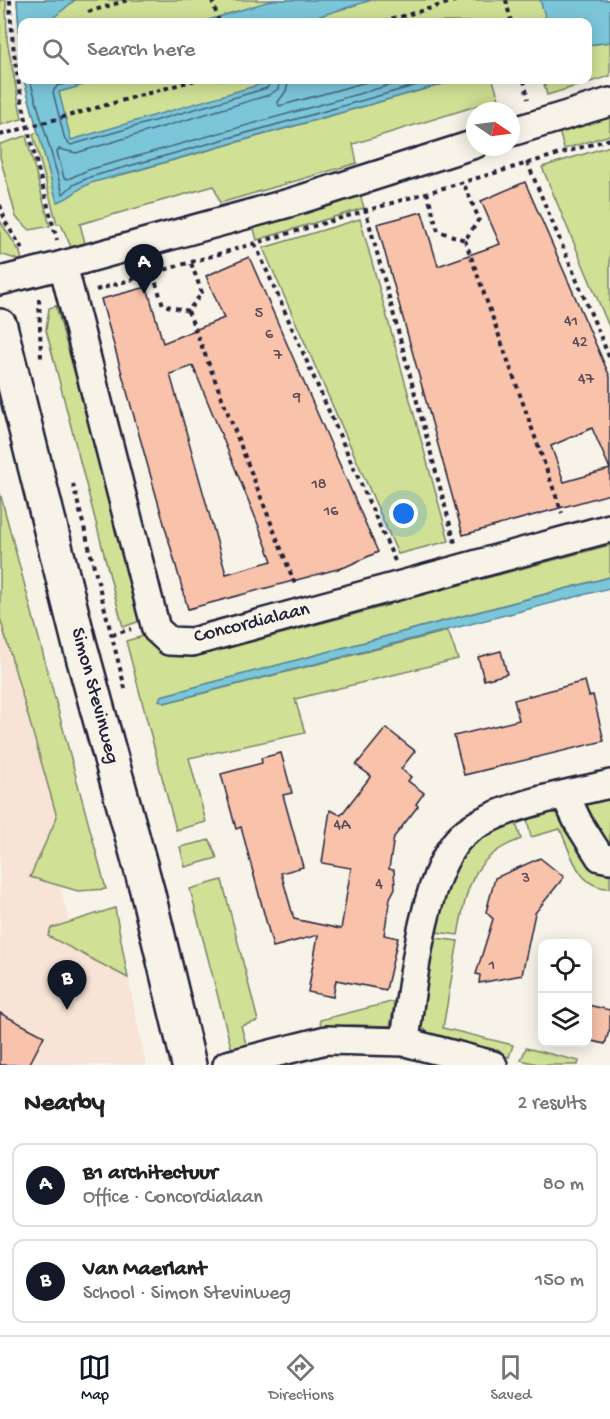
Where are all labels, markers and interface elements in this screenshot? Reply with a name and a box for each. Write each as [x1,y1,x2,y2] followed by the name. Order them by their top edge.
[18,18,592,84] search box
[39,35,72,68] icon: search
[87,38,195,64] text: Search here
[466,102,520,156] north arrow
[124,244,164,294] pin: A
[255,305,263,324] house number: 5
[564,313,578,332] house number: 41
[265,326,274,345] house number: 6
[572,334,588,353] house number: 42
[273,347,283,366] house number: 7
[578,371,595,390] house number: 47
[292,389,301,408] house number: 9
[310,476,327,495] house number: 18
[389,499,418,528] your location
[323,503,339,522] house number: 16
[192,598,313,649] street label: Concordialaan
[65,625,123,767] street label: Simon Stevinweg
[333,817,352,836] house number: 4A
[521,870,530,889] house number: 3
[375,876,383,895] house number: 4
[538,939,592,1047] map controls
[538,939,592,993] button: locate
[488,957,495,976] house number: 1
[48,960,86,1010] pin: B
[538,993,592,1047] button: layers
[24,1089,105,1120] text: Nearby
[517,1093,586,1116] text: 2 results
[83,1161,218,1187] text: B1 architectuur
[40,1174,51,1197] text: A
[543,1174,584,1197] text: 80 m
[83,1187,263,1210] text: Office · Concordialaan
[83,1257,206,1283] text: Van Maerlant
[40,1270,51,1293] text: B
[535,1270,584,1293] text: 150 m
[83,1283,291,1306] text: School · Simon Stevinweg
[78,1351,111,1406] tab: Map
[268,1351,334,1406] tab: Directions
[490,1351,531,1406] tab: Saved

